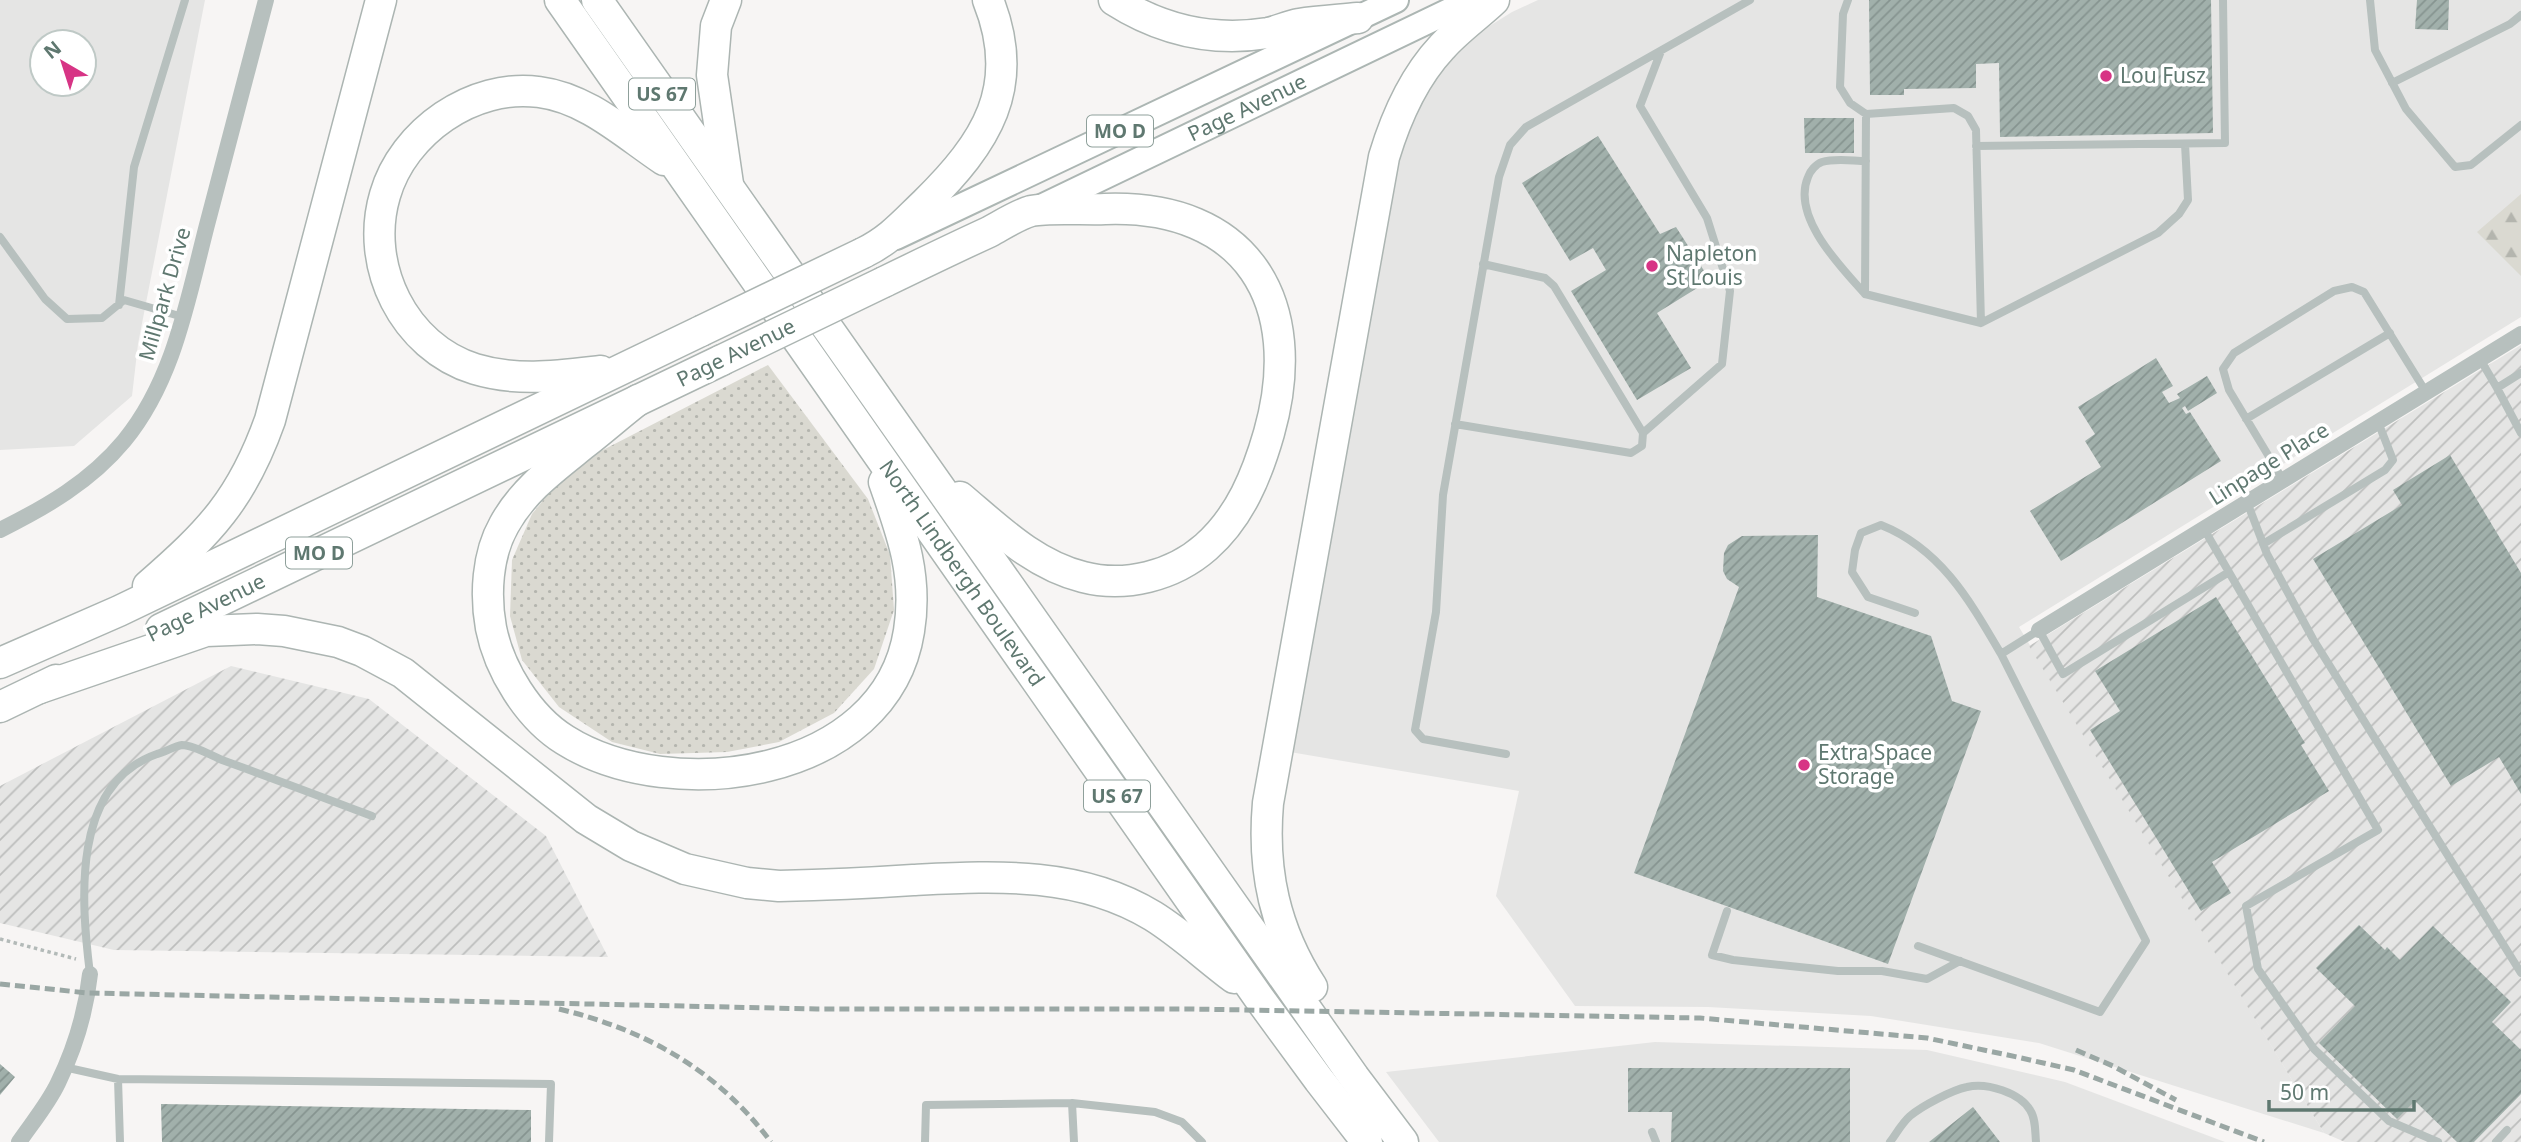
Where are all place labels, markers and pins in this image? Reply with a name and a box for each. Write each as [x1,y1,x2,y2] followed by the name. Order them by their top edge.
[2120,61,2206,89] place label: Lou Fusz
[2098,68,2114,84] marker: Lou Fusz
[1666,239,1757,291] place label: Napleton St Louis
[1644,258,1660,274] marker: Napleton St Louis
[1818,738,1932,790] place label: Extra Space Storage
[1796,757,1812,773] marker: Extra Space Storage

